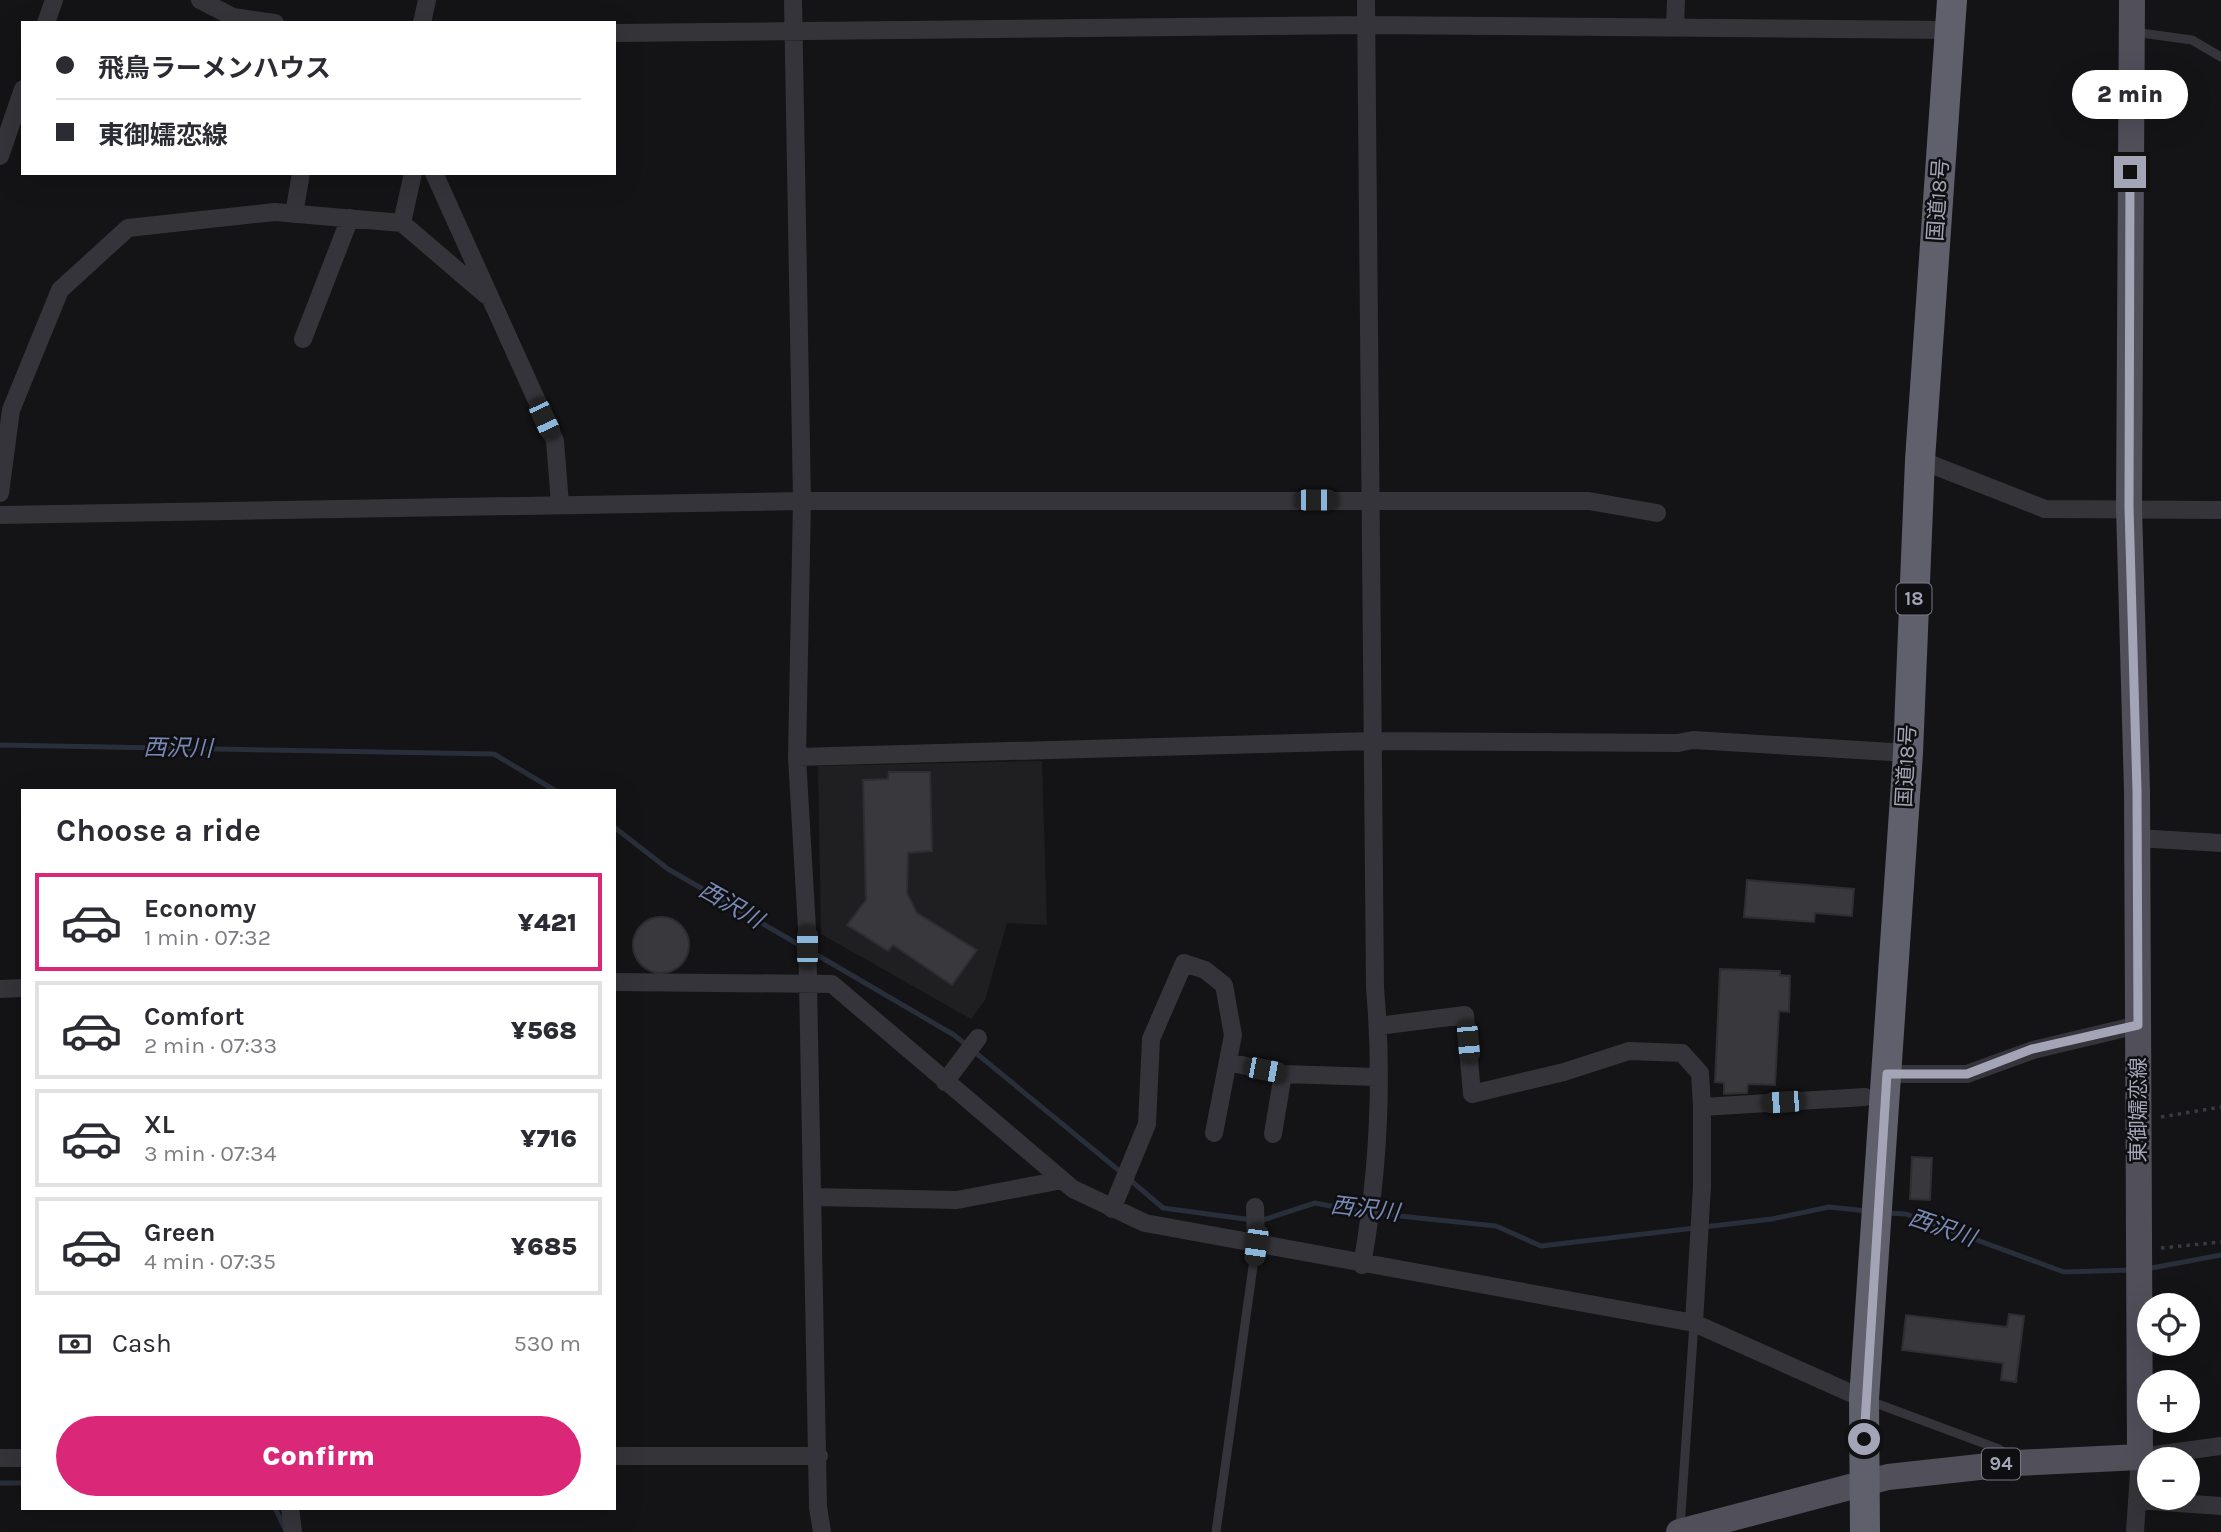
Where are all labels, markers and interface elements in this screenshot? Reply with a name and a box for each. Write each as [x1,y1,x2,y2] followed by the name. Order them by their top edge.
[98,53,331,84] text: 飛鳥ラーメンハウス
[2072,71,2188,120] callout: 2 min
[2097,81,2163,108] text: 2 min
[98,120,228,151] text: 東御嬬恋線
[2114,156,2146,188] route end
[1923,158,1953,242] street label: 国道18号
[526,396,563,442] car
[1296,490,1338,511] car
[1896,584,1932,614] road number: 18
[1892,724,1920,808] street label: 国道18号
[143,734,216,762] water label: 西沢川
[56,812,261,849] text: Choose a ride
[694,876,770,935] water label: 西沢川
[60,891,123,954] icon: car
[144,893,256,924] text: Economy
[518,907,577,938] text: ¥421
[144,924,271,951] text: 1 min · 07:32
[797,926,818,968] car
[60,999,123,1062] icon: car
[144,1001,245,1032] text: Comfort
[511,1015,577,1046] text: ¥568
[1456,1020,1481,1064] car
[144,1032,277,1059] text: 2 min · 07:33
[1243,1056,1288,1084] car
[2126,1058,2150,1163] street label: 東御嬬恋線
[1762,1090,1805,1114] car
[60,1107,123,1170] icon: car
[144,1109,175,1140] text: XL
[520,1123,577,1154] text: ¥716
[144,1140,277,1167] text: 3 min · 07:34
[1329,1191,1404,1227] water label: 西沢川
[1905,1204,1982,1253] water label: 西沢川
[60,1215,123,1278] icon: car
[144,1217,216,1248] text: Green
[1243,1223,1270,1267] car
[511,1231,577,1262] text: ¥685
[144,1248,276,1275] text: 4 min · 07:35
[2137,1293,2200,1510] map controls
[2137,1293,2200,1356] button: locate
[56,1325,94,1363] icon: cash
[112,1328,172,1359] text: Cash
[514,1330,581,1357] text: 530 m
[2137,1370,2200,1433] button: +
[56,1416,581,1496] button: Confirm
[1848,1423,1880,1455] route start
[2137,1447,2200,1510] button: −
[1982,1448,2020,1480] road number: 94

